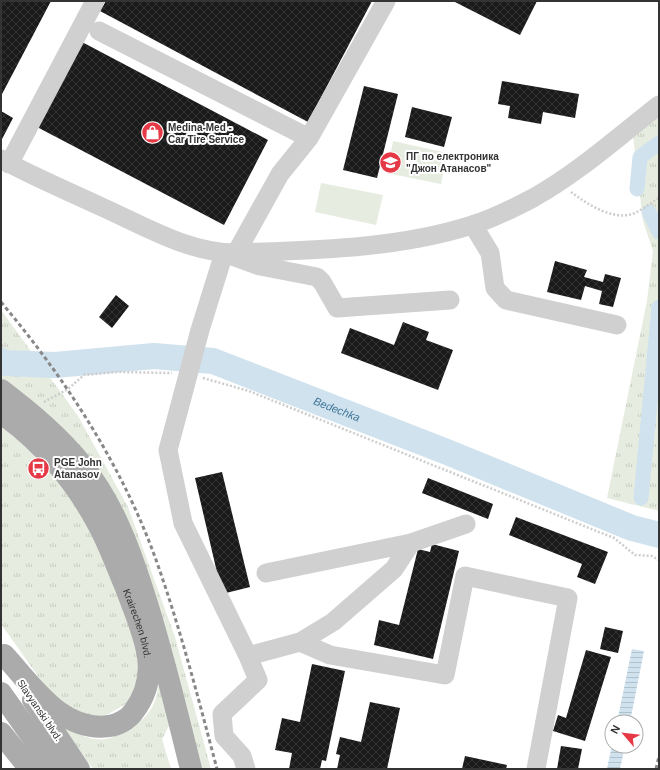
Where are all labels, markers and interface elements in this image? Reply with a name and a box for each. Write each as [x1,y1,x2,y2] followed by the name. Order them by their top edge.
[140,120,166,146] shop icon: Medina-Med - Car Tire Service
[168,122,244,145] place label: Medina-Med - Car Tire Service
[378,149,404,175] school or university icon: ПГ по електроника "Джон Атанасов"
[406,151,499,174] place label: ПГ по електроника "Джон Атанасов"
[312,395,362,424] water label: Bedechka
[26,455,52,481] bus stop icon: PGE John Atanasov
[54,457,102,480] place label: PGE John Atanasov
[121,587,153,659] street label: Krairechen blvd.
[15,677,64,743] street label: Slavyanski blvd.
[604,714,644,754] north arrow
[608,723,622,736] text: N

